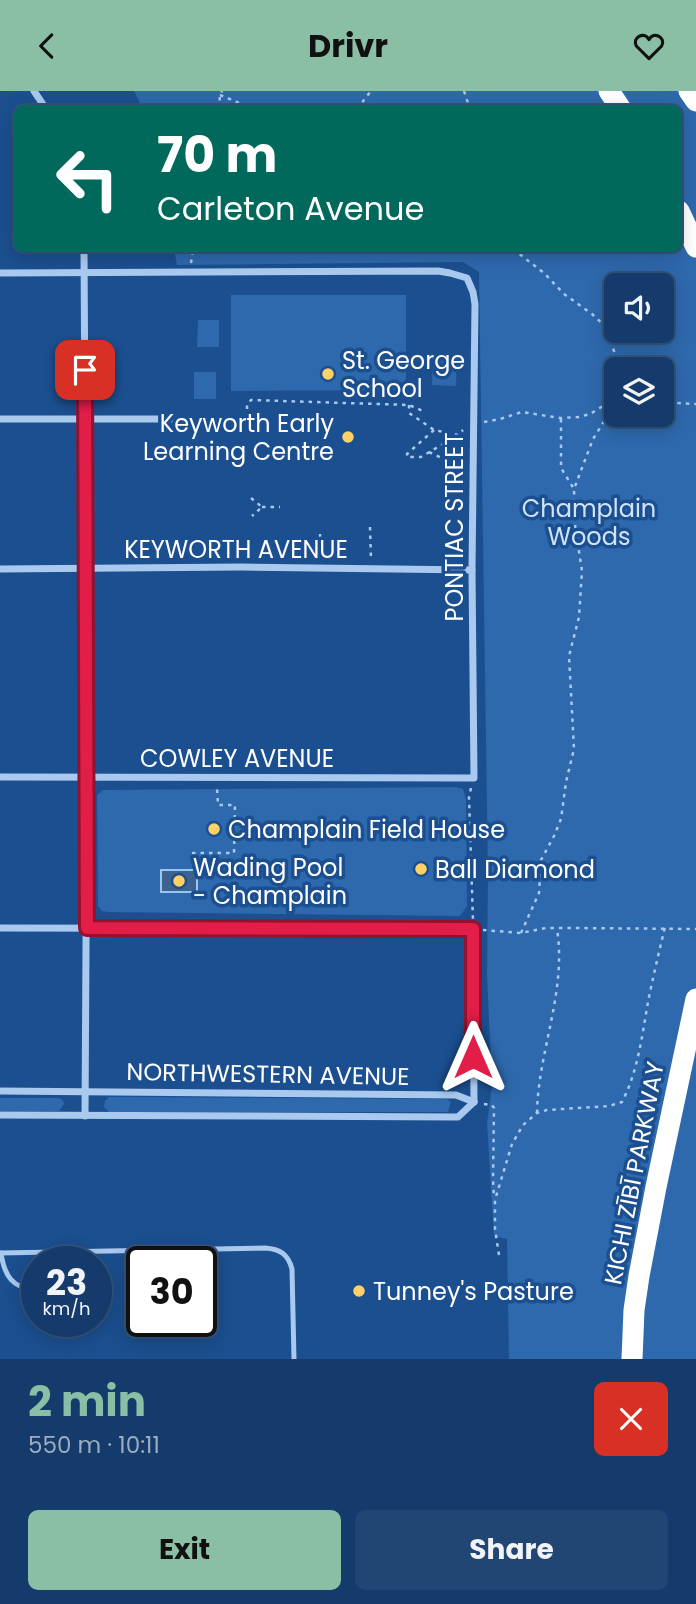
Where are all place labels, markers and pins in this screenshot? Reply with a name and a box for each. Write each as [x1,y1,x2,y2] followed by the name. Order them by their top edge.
[55,340,115,400] pin
[342,344,465,405] place label: St. George School
[320,366,336,382] marker: St. George School
[143,407,334,468] place label: Keyworth Early Learning Centre
[340,429,356,445] marker: Keyworth Early Learning Centre
[228,813,505,846] place label: Champlain Field House
[206,821,222,837] marker: Champlain Field House
[193,851,347,912] place label: Wading Pool - Champlain
[435,853,595,886] place label: Ball Diamond
[413,861,429,877] marker: Ball Diamond
[171,873,187,889] marker: Wading Pool - Champlain
[373,1275,574,1308] place label: Tunney's Pasture
[351,1283,367,1299] marker: Tunney's Pasture

